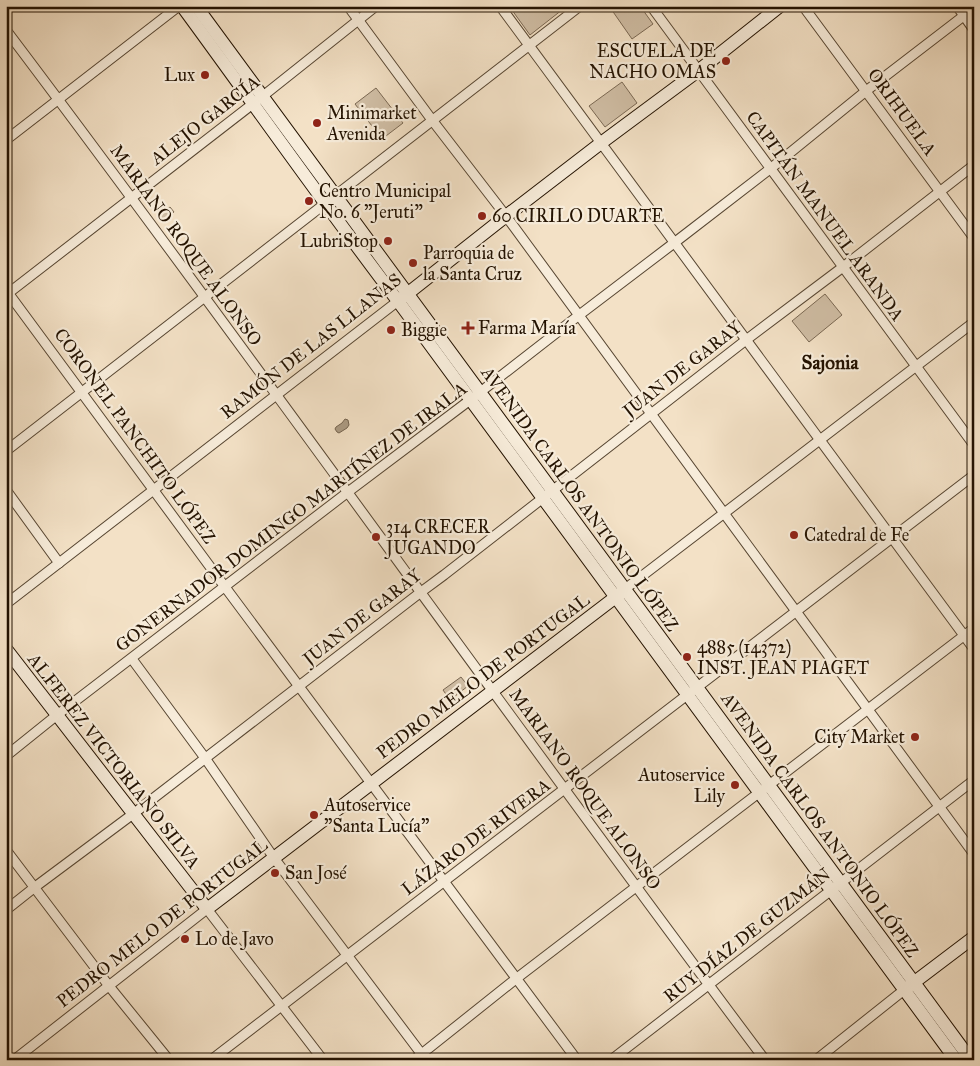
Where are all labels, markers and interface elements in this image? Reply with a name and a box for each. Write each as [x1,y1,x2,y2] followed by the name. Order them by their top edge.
[589,40,716,83] place label: ESCUELA DE NACHO OMAS
[720,55,732,67] marker: ESCUELA DE NACHO OMAS
[164,64,195,86] place label: Lux
[863,64,941,160] street label: ORIHUELA
[144,69,265,171] street label: ALEJO GARCÍA
[199,69,211,81] marker: Lux
[326,102,417,145] place label: Minimarket Avenida
[741,106,910,325] street label: CAPITÁN MANUEL ARANDA
[311,117,323,129] marker: Minimarket Avenida
[106,140,266,350] street label: MARIANO ROQUE ALONSO
[319,180,451,224] place label: Centro Municipal No. 6 "Jeruti"
[303,195,315,207] marker: Centro Municipal No. 6 "Jeruti"
[492,205,664,227] place label: 60 CIRILO DUARTE
[476,210,488,222] marker: 60 CIRILO DUARTE
[300,230,378,252] place label: LubriStop
[382,235,394,247] marker: LubriStop
[423,242,522,285] place label: Parroquia de la Santa Cruz
[407,257,419,269] marker: Parroquia de la Santa Cruz
[215,267,406,423] street label: RAMÓN DE LAS LLANAS
[617,316,747,424] street label: JUAN DE GARAY
[478,317,576,339] place label: Farma María
[401,319,447,342] place label: Biggie
[462,322,474,334] marker: Farma María
[49,323,222,548] street label: CORONEL PANCHITO LÓPEZ
[385,324,397,336] marker: Biggie
[802,351,859,375] district label: Sajonia
[476,360,685,636] street label: AVENIDA CARLOS ANTONIO LÓPEZ
[110,376,471,657] street label: GONERNADOR DOMINGO MARTÍNEZ DE IRALA
[384,516,491,560] place label: 314 CRECER JUGANDO
[804,524,909,546] place label: Catedral de Fe
[788,529,800,541] marker: Catedral de Fe
[370,531,382,543] marker: 314 CRECER JUGANDO
[297,564,427,672] street label: JUAN DE GARAY
[372,588,595,763] street label: PEDRO MELO DE PORTUGAL
[697,636,869,680] place label: 4885 (14372) INST. JEAN PIAGET
[22,648,205,873] street label: ALFEREZ VICTORIANO SILVA
[681,651,693,663] marker: 4885 (14372) INST. JEAN PIAGET
[505,684,665,894] street label: MARIANO ROQUE ALONSO
[716,686,925,962] street label: AVENIDA CARLOS ANTONIO LÓPEZ
[814,726,906,748] place label: City Market
[909,731,921,743] marker: City Market
[637,764,726,807] place label: Autoservice Lily
[396,772,555,900] street label: LÁZARO DE RIVERA
[729,779,741,791] marker: Autoservice Lily
[323,794,429,837] place label: Autoservice "Santa Lucía"
[308,809,320,821] marker: Autoservice "Santa Lucía"
[52,833,272,1012] street label: PEDRO MELO DE PORTUGAL
[658,861,835,1007] street label: RUY DÍAZ DE GUZMÁN
[285,862,347,885] place label: San José
[269,867,281,879] marker: San José
[195,928,274,951] place label: Lo de Javo
[179,933,191,945] marker: Lo de Javo

